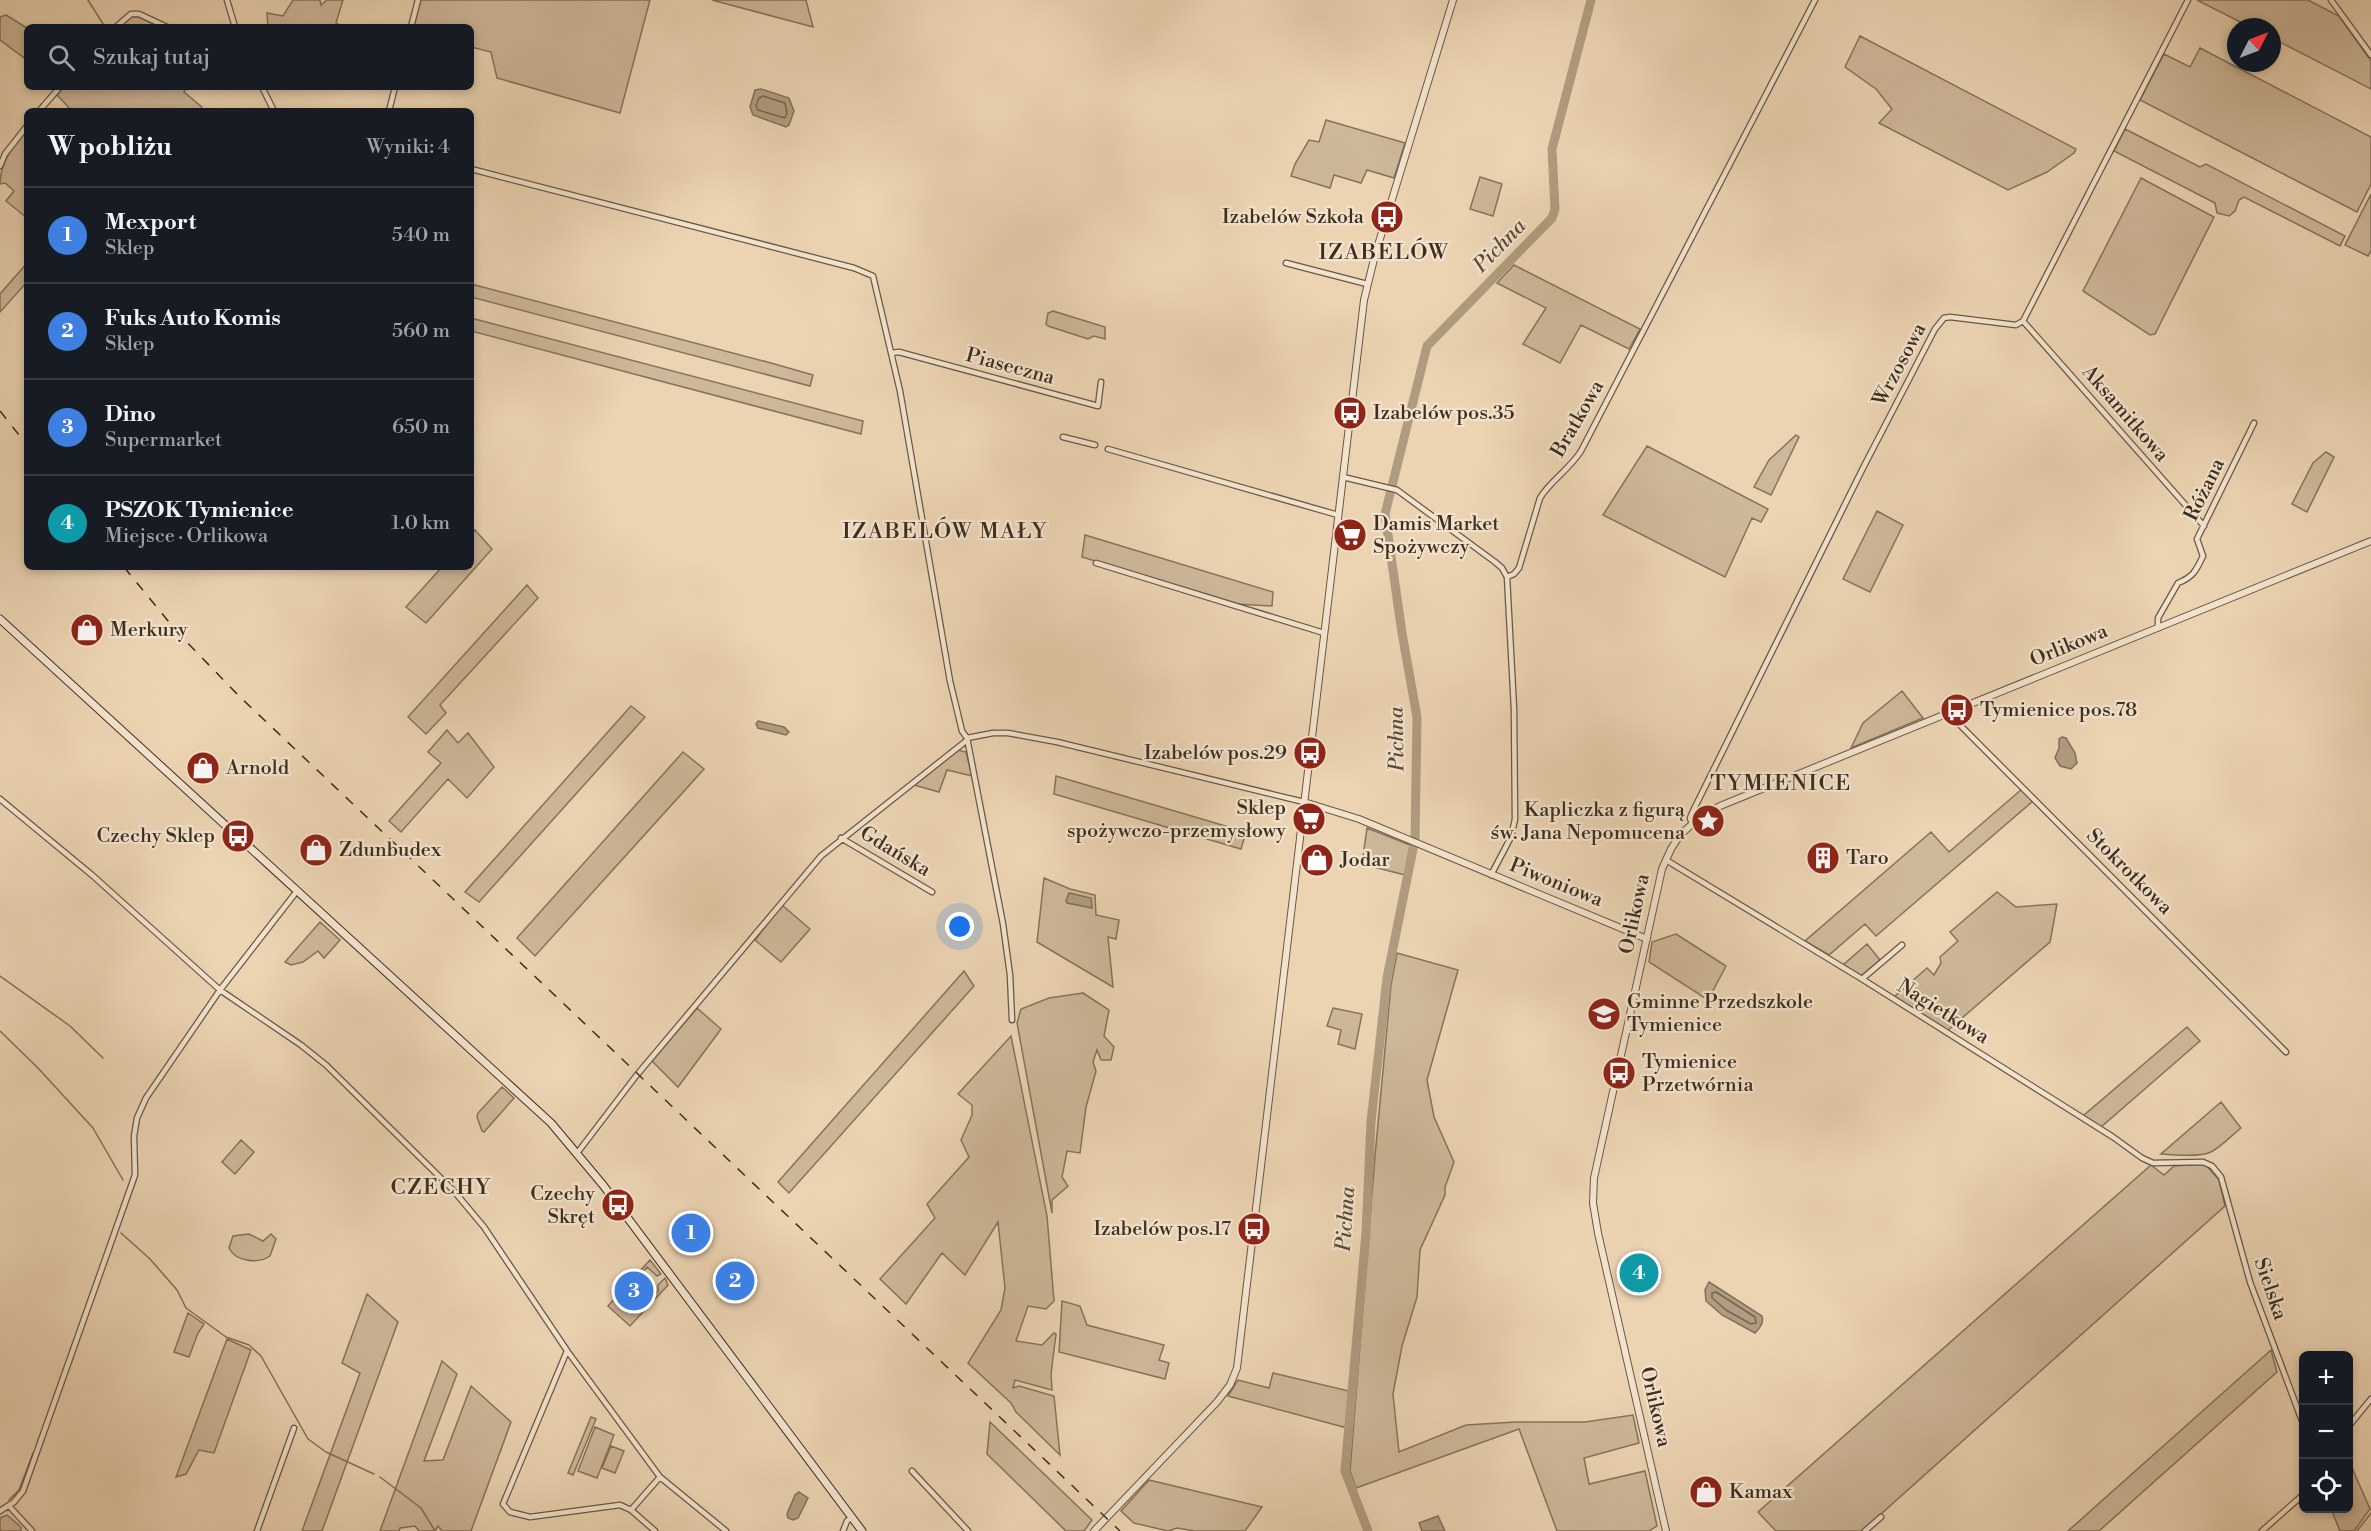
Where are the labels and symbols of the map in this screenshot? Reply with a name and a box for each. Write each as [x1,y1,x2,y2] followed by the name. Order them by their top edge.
[2227,18,2281,72] north arrow
[1369,199,1405,235] bus stop icon: Izabelów Szkoła
[1222,205,1365,230] place label: Izabelów Szkoła
[1467,213,1532,279] water label: Pichna
[1319,237,1449,266] district label: IZABELÓW
[1867,318,1933,412] street label: Wrzosowa
[963,343,1058,391] street label: Piaseczna
[2076,360,2174,468] street label: Aksamitkowa
[1545,375,1610,463] street label: Bratkowa
[1332,395,1368,431] bus stop icon: Izabelów pos.35
[1373,401,1515,426] place label: Izabelów pos.35
[2179,454,2231,525] street label: Różana
[1373,512,1499,560] place label: Damis Market Spożywczy
[842,516,1048,545] district label: IZABELÓW MAŁY
[1332,517,1368,553] supermarket icon: Damis Market Spożywczy
[69,612,105,648] shop icon: Merkury
[110,618,188,643] place label: Merkury
[2026,619,2112,673] street label: Orlikowa
[1939,692,1975,728] bus stop icon: Tymienice pos.78
[1980,698,2137,723] place label: Tymienice pos.78
[1383,706,1411,773] water label: Pichna
[1292,735,1328,771] bus stop icon: Izabelów pos.29
[1144,741,1287,766] place label: Izabelów pos.29
[185,750,221,786] shop icon: Arnold
[225,756,290,781] place label: Arnold
[1710,770,1852,797] district label: TYMIENICE
[1067,796,1286,844] place label: Sklep spożywczo-przemysłowy
[1491,798,1686,846] place label: Kapliczka z figurą św. Jana Nepomucena
[1291,801,1327,837] supermarket icon: Sklep spożywczo-przemysłowy
[1690,803,1726,839] place icon: Kapliczka z figurą św. Jana Nepomucena
[220,818,256,854] bus stop icon: Czechy Sklep
[855,821,936,883] street label: Gdańska
[97,824,215,849] place label: Czechy Sklep
[2081,824,2178,921] street label: Stokrotkowa
[298,832,334,868] shop icon: Zdunbudex
[339,838,442,863] place label: Zdunbudex
[1805,840,1841,876] building icon: Taro
[1299,842,1335,878] shop icon: Jodar
[1846,846,1889,871] place label: Taro
[1339,848,1390,873] place label: Jodar
[1506,853,1607,913] street label: Piwoniowa
[1614,871,1656,957] street label: Orlikowa
[945,912,974,941] your location
[1892,974,1994,1051] street label: Nagietkowa
[1627,990,1813,1038] place label: Gminne Przedszkole Tymienice
[1586,996,1622,1032] school or university icon: Gminne Przedszkole Tymienice
[1642,1050,1754,1098] place label: Tymienice Przetwórnia
[1601,1055,1637,1091] bus stop icon: Tymienice Przetwórnia
[391,1174,492,1201] district label: CZECHY
[530,1182,595,1230] place label: Czechy Skręt
[1331,1185,1361,1253] water label: Pichna
[600,1187,636,1223] bus stop icon: Czechy Skręt
[672,1210,710,1256] pin: 1
[1236,1211,1272,1247] bus stop icon: Izabelów pos.17
[1093,1217,1231,1242] place label: Izabelów pos.17
[1620,1250,1658,1296] pin: 4
[2248,1255,2293,1324] street label: Sielska
[716,1258,754,1304] pin: 2
[614,1268,654,1314] pin: 3
[1634,1364,1677,1450] street label: Orlikowa
[1688,1474,1724,1510] shop icon: Kamax
[1729,1480,1793,1505] place label: Kamax

